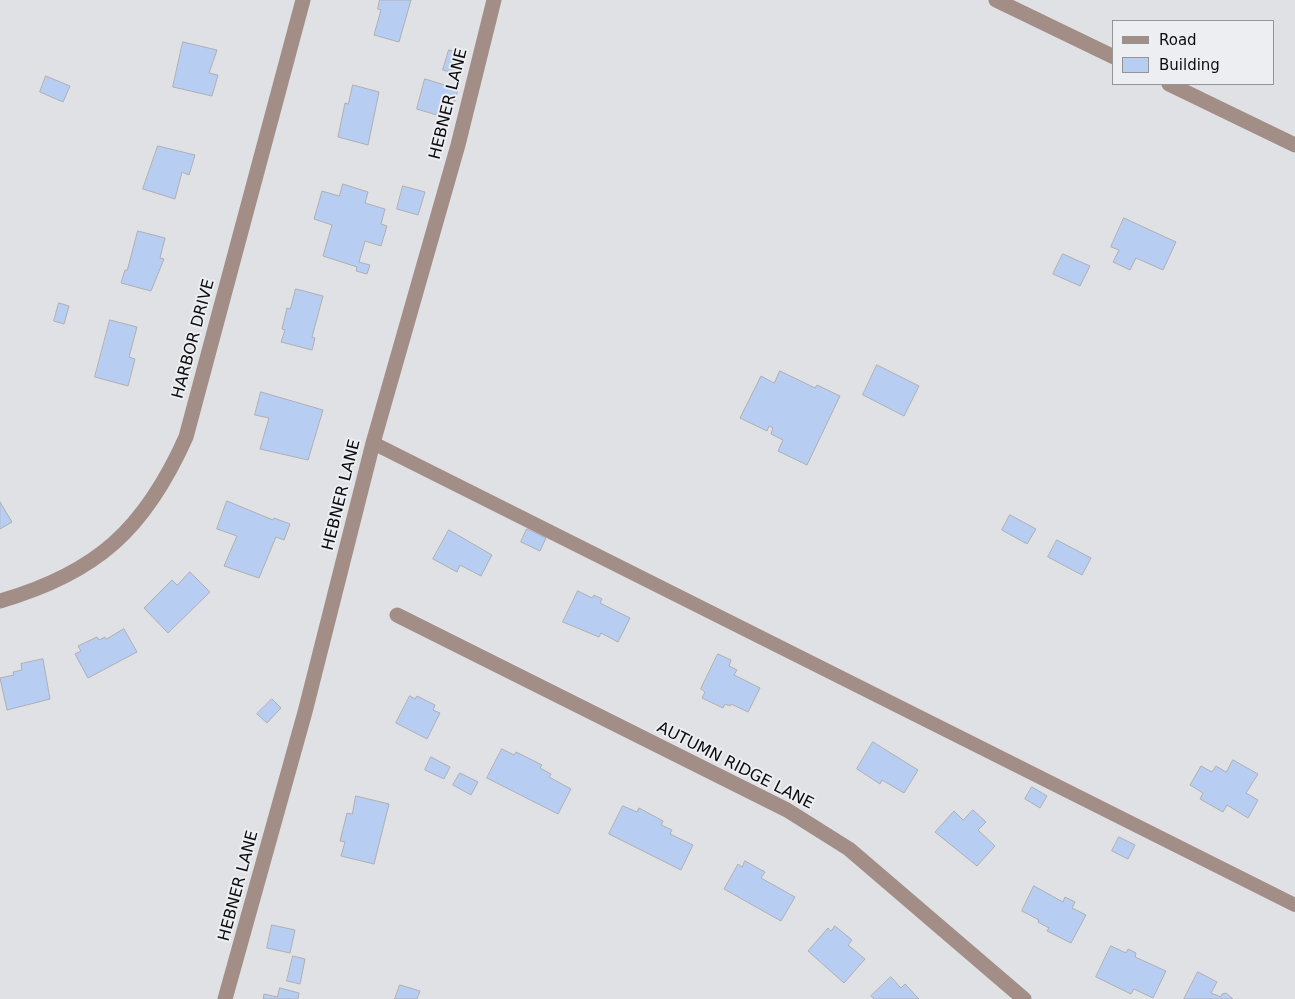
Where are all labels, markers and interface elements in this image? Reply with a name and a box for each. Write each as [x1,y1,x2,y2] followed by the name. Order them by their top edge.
[1112,20,1275,85] legend
[1159,31,1197,49] text: Road
[426,47,472,161] street label: HEBNER LANE
[1159,56,1220,74] text: Building
[169,277,219,401] street label: HARBOR DRIVE
[319,438,365,552] street label: HEBNER LANE
[654,718,816,814] street label: AUTUMN RIDGE LANE
[215,829,263,943] street label: HEBNER LANE

